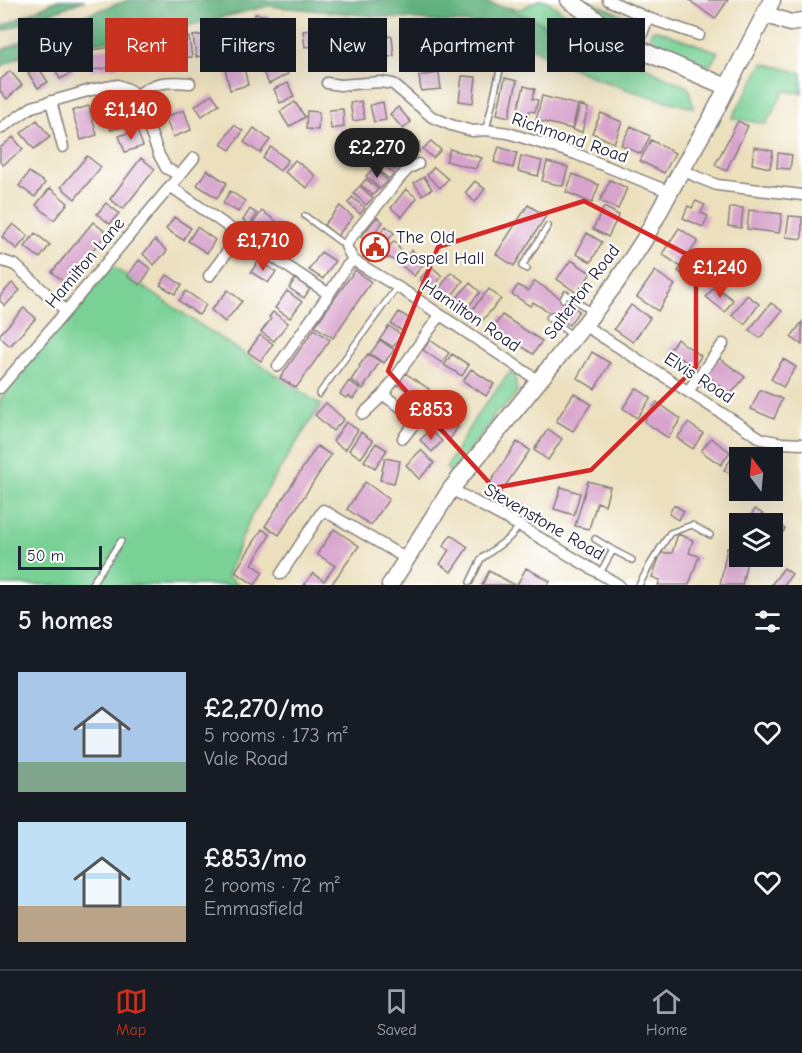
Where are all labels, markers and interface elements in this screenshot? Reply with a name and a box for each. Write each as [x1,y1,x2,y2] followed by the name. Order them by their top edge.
[18,18,93,72] chip: Buy
[105,18,188,72] chip: Rent
[200,18,296,72] chip: Filters
[308,18,387,72] chip: New
[399,18,535,72] chip: Apartment
[547,18,645,72] chip: House
[82,90,180,141] pin: £1,140
[104,98,158,121] text: £1,140
[509,108,631,168] street label: Richmond Road
[328,128,426,179] pin: £2,270
[348,136,406,159] text: £2,270
[41,213,129,313] street label: Hamilton Lane
[214,221,312,272] pin: £1,710
[396,227,485,269] place label: The Old Gospel Hall
[236,229,290,252] text: £1,710
[359,231,391,263] public building icon: The Old Gospel Hall
[540,241,624,343] street label: Salterton Road
[671,248,769,299] pin: £1,240
[692,256,748,279] text: £1,240
[418,275,524,357] street label: Hamilton Road
[660,348,738,408] street label: Elvis Road
[395,390,467,441] pin: £853
[409,398,453,421] text: £853
[729,447,783,501] north arrow
[729,447,783,567] map controls
[480,479,608,565] street label: Stevenstone Road
[729,513,783,567] button: layers
[18,543,102,570] scale bar
[27,547,64,565] text: 50 m
[751,605,784,638] icon: filters
[18,606,113,636] text: 5 homes
[204,694,324,724] text: £2,270/mo
[66,696,138,768] icon: home
[751,716,784,749] icon: heart
[204,724,348,747] text: 5 rooms · 173 m²
[204,747,288,770] text: Vale Road
[204,844,307,874] text: £853/mo
[66,846,138,918] icon: home
[751,866,784,899] icon: heart
[204,874,340,897] text: 2 rooms · 72 m²
[204,897,303,920] text: Emmasfield
[115,985,148,1039] tab: Map
[377,985,417,1039] tab: Saved
[646,985,687,1039] tab: Home

